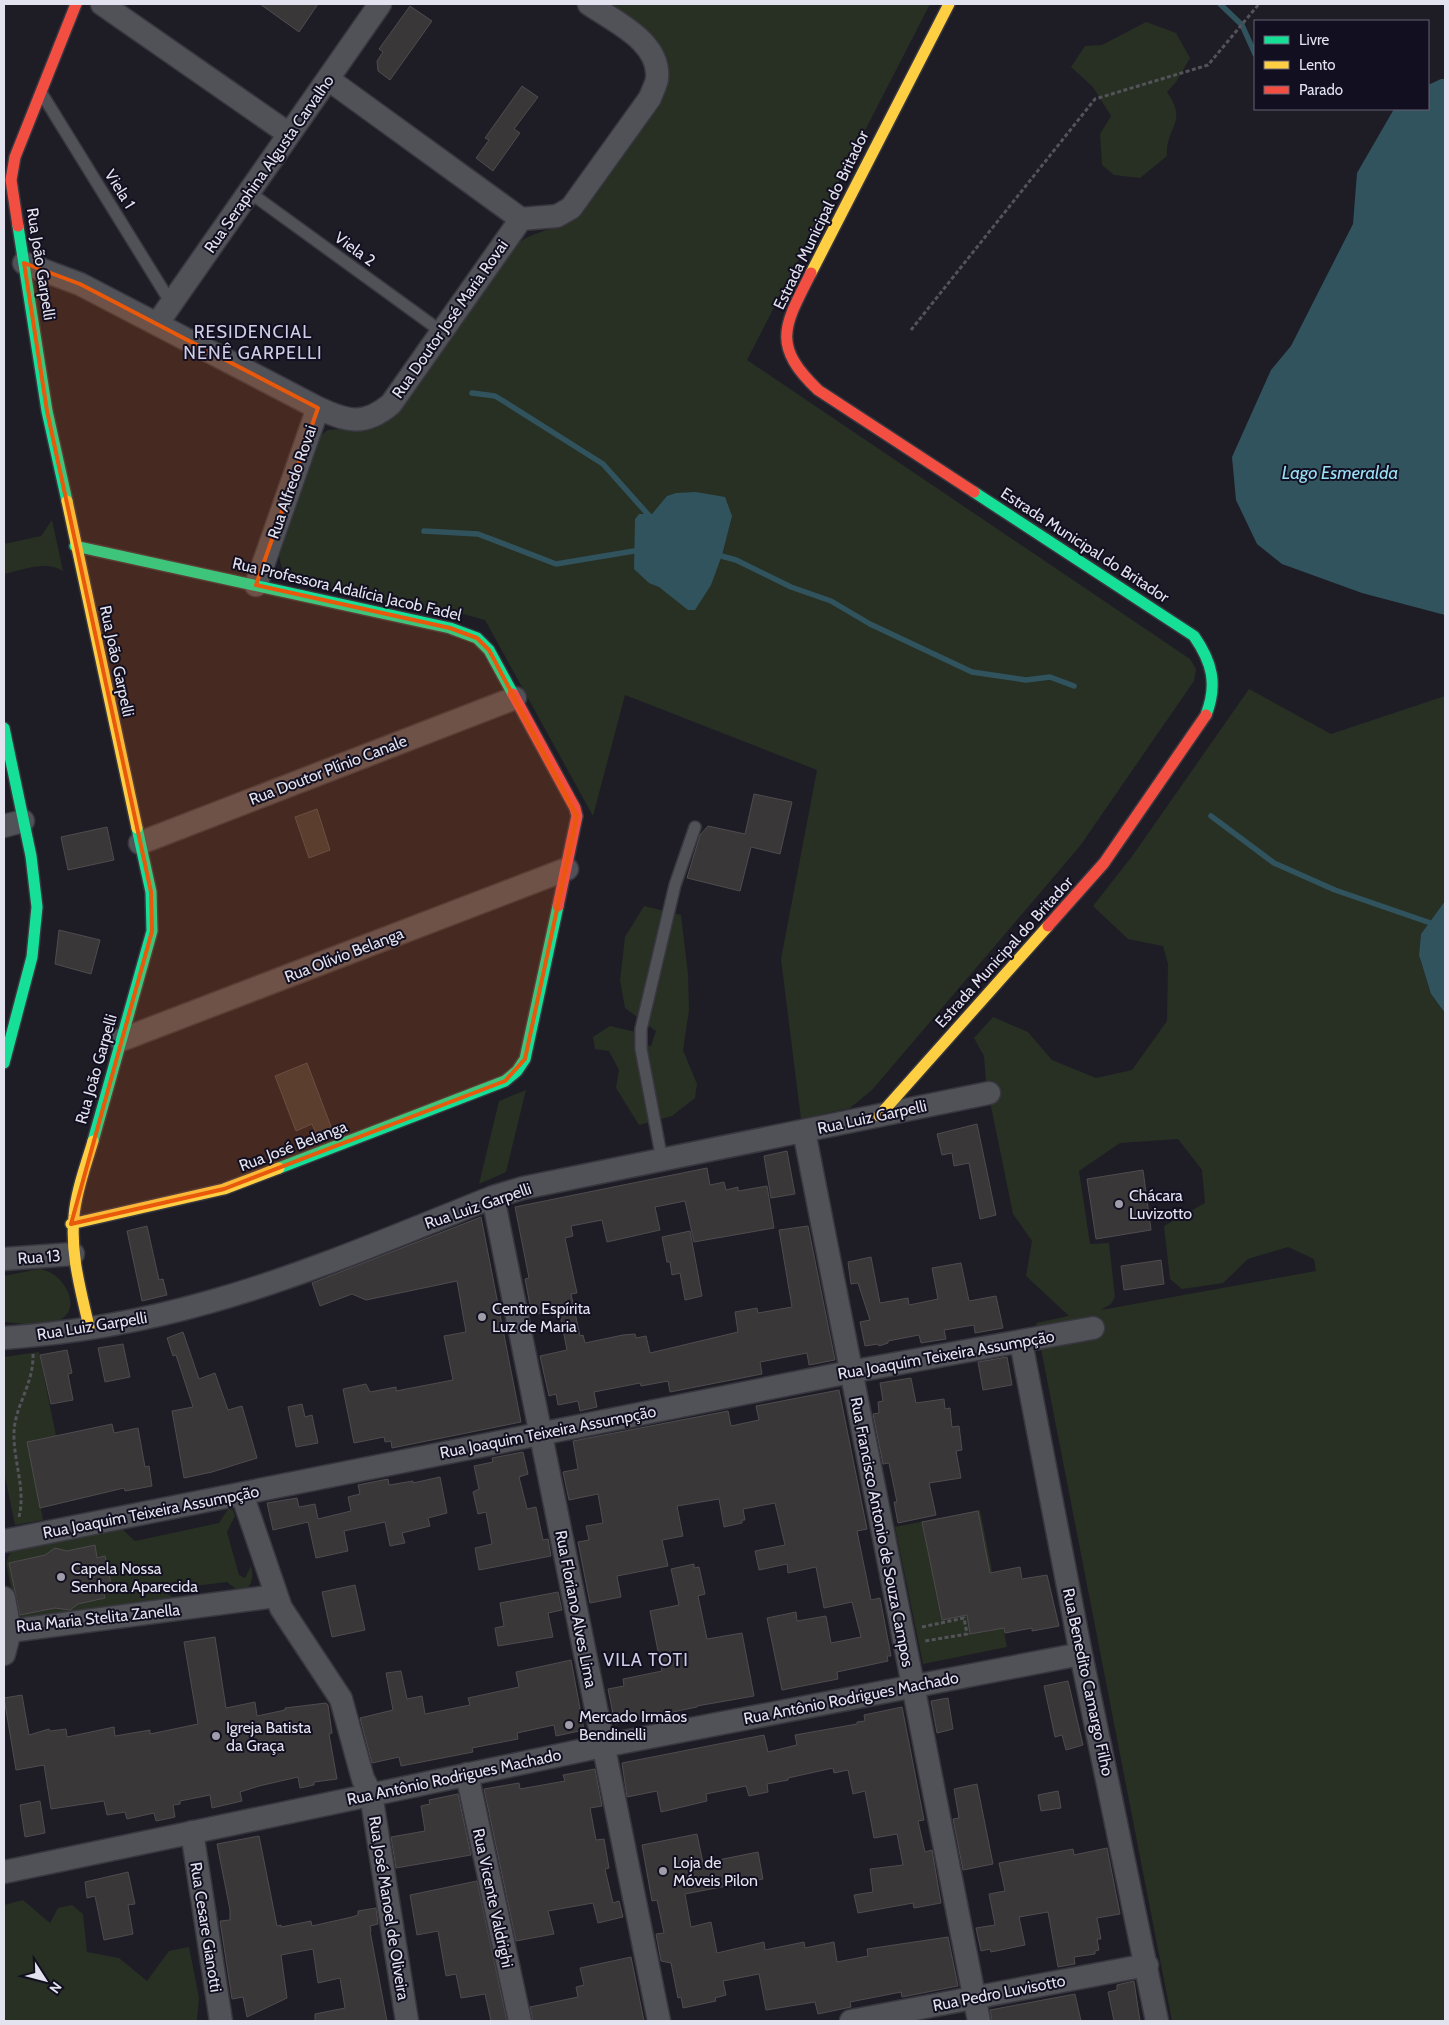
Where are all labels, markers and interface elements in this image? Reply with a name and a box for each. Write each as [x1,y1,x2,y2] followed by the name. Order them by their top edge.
[1254,20,1429,110] legend
[1299,31,1330,49] text: Livre
[1299,56,1336,74] text: Lento
[200,71,338,257] street label: Rua Seraphina Algusta Carvalho
[1299,81,1343,99] text: Parado
[769,127,873,313] street label: Estrada Municipal do Britador
[101,166,139,212] street label: Viela 1
[23,207,59,321] street label: Rua João Garpelli
[331,228,379,270] street label: Viela 2
[388,236,512,402] street label: Rua Doutor José Maria Rovai
[183,321,323,364] district label: RESIDENCIAL NENÊ GARPELLI
[264,423,320,541] street label: Rua Alfredo Rovai
[1282,462,1398,484] water label: Lago Esmeralda
[997,483,1173,607] street label: Estrada Municipal do Britador
[231,553,464,625] street label: Rua Professora Adalícia Jacob Fadel
[96,604,138,718] street label: Rua João Garpelli
[246,731,410,809] street label: Rua Doutor Plínio Canale
[931,872,1078,1031] street label: Estrada Municipal do Britador
[282,923,407,986] street label: Rua Olívio Belanga
[71,1012,121,1126] street label: Rua João Garpelli
[816,1096,928,1138] street label: Rua Luiz Garpelli
[236,1117,350,1175] street label: Rua José Belanga
[422,1179,534,1233] street label: Rua Luiz Garpelli
[1129,1186,1192,1223] place label: Chácara Luvizotto
[1113,1198,1125,1210] marker: Chácara Luvizotto
[17,1246,61,1268] street label: Rua 13
[492,1299,591,1336] place label: Centro Espírita Luz de Maria
[35,1308,149,1344] street label: Rua Luiz Garpelli
[476,1311,488,1323] marker: Centro Espírita Luz de Maria
[836,1327,1056,1383] street label: Rua Joaquim Teixeira Assumpção
[846,1395,918,1669] street label: Rua Francisco Antonio de Souza Campos
[438,1402,658,1462] street label: Rua Joaquim Teixeira Assumpção
[41,1482,261,1542] street label: Rua Joaquim Teixeira Assumpção
[551,1529,601,1690] street label: Rua Floriano Alves Lima
[71,1559,198,1596] place label: Capela Nossa Senhora Aparecida
[55,1571,67,1583] marker: Capela Nossa Senhora Aparecida
[1059,1586,1117,1778] street label: Rua Benedito Camargo Filho
[15,1600,181,1636] street label: Rua Maria Stelita Zanella
[603,1649,689,1671] district label: VILA TOTI
[742,1668,960,1728] street label: Rua Antônio Rodrigues Machado
[579,1707,688,1744] place label: Mercado Irmãos Bendinelli
[226,1718,311,1755] place label: Igreja Batista da Graça
[563,1719,575,1731] marker: Mercado Irmãos Bendinelli
[210,1730,222,1742] marker: Igreja Batista da Graça
[345,1745,563,1809] street label: Rua Antônio Rodrigues Machado
[365,1815,413,2002] street label: Rua José Manoel de Oliveira
[469,1827,517,1969] street label: Rua Vicente Valdrighi
[673,1853,758,1890] place label: Loja de Móveis Pilon
[186,1861,226,1993] street label: Rua Cesare Gianotti
[657,1865,669,1877] marker: Loja de Móveis Pilon
[20,1955,70,2005] north arrow
[931,1971,1067,2015] street label: Rua Pedro Luvisotto
[45,1978,66,1997] text: N

